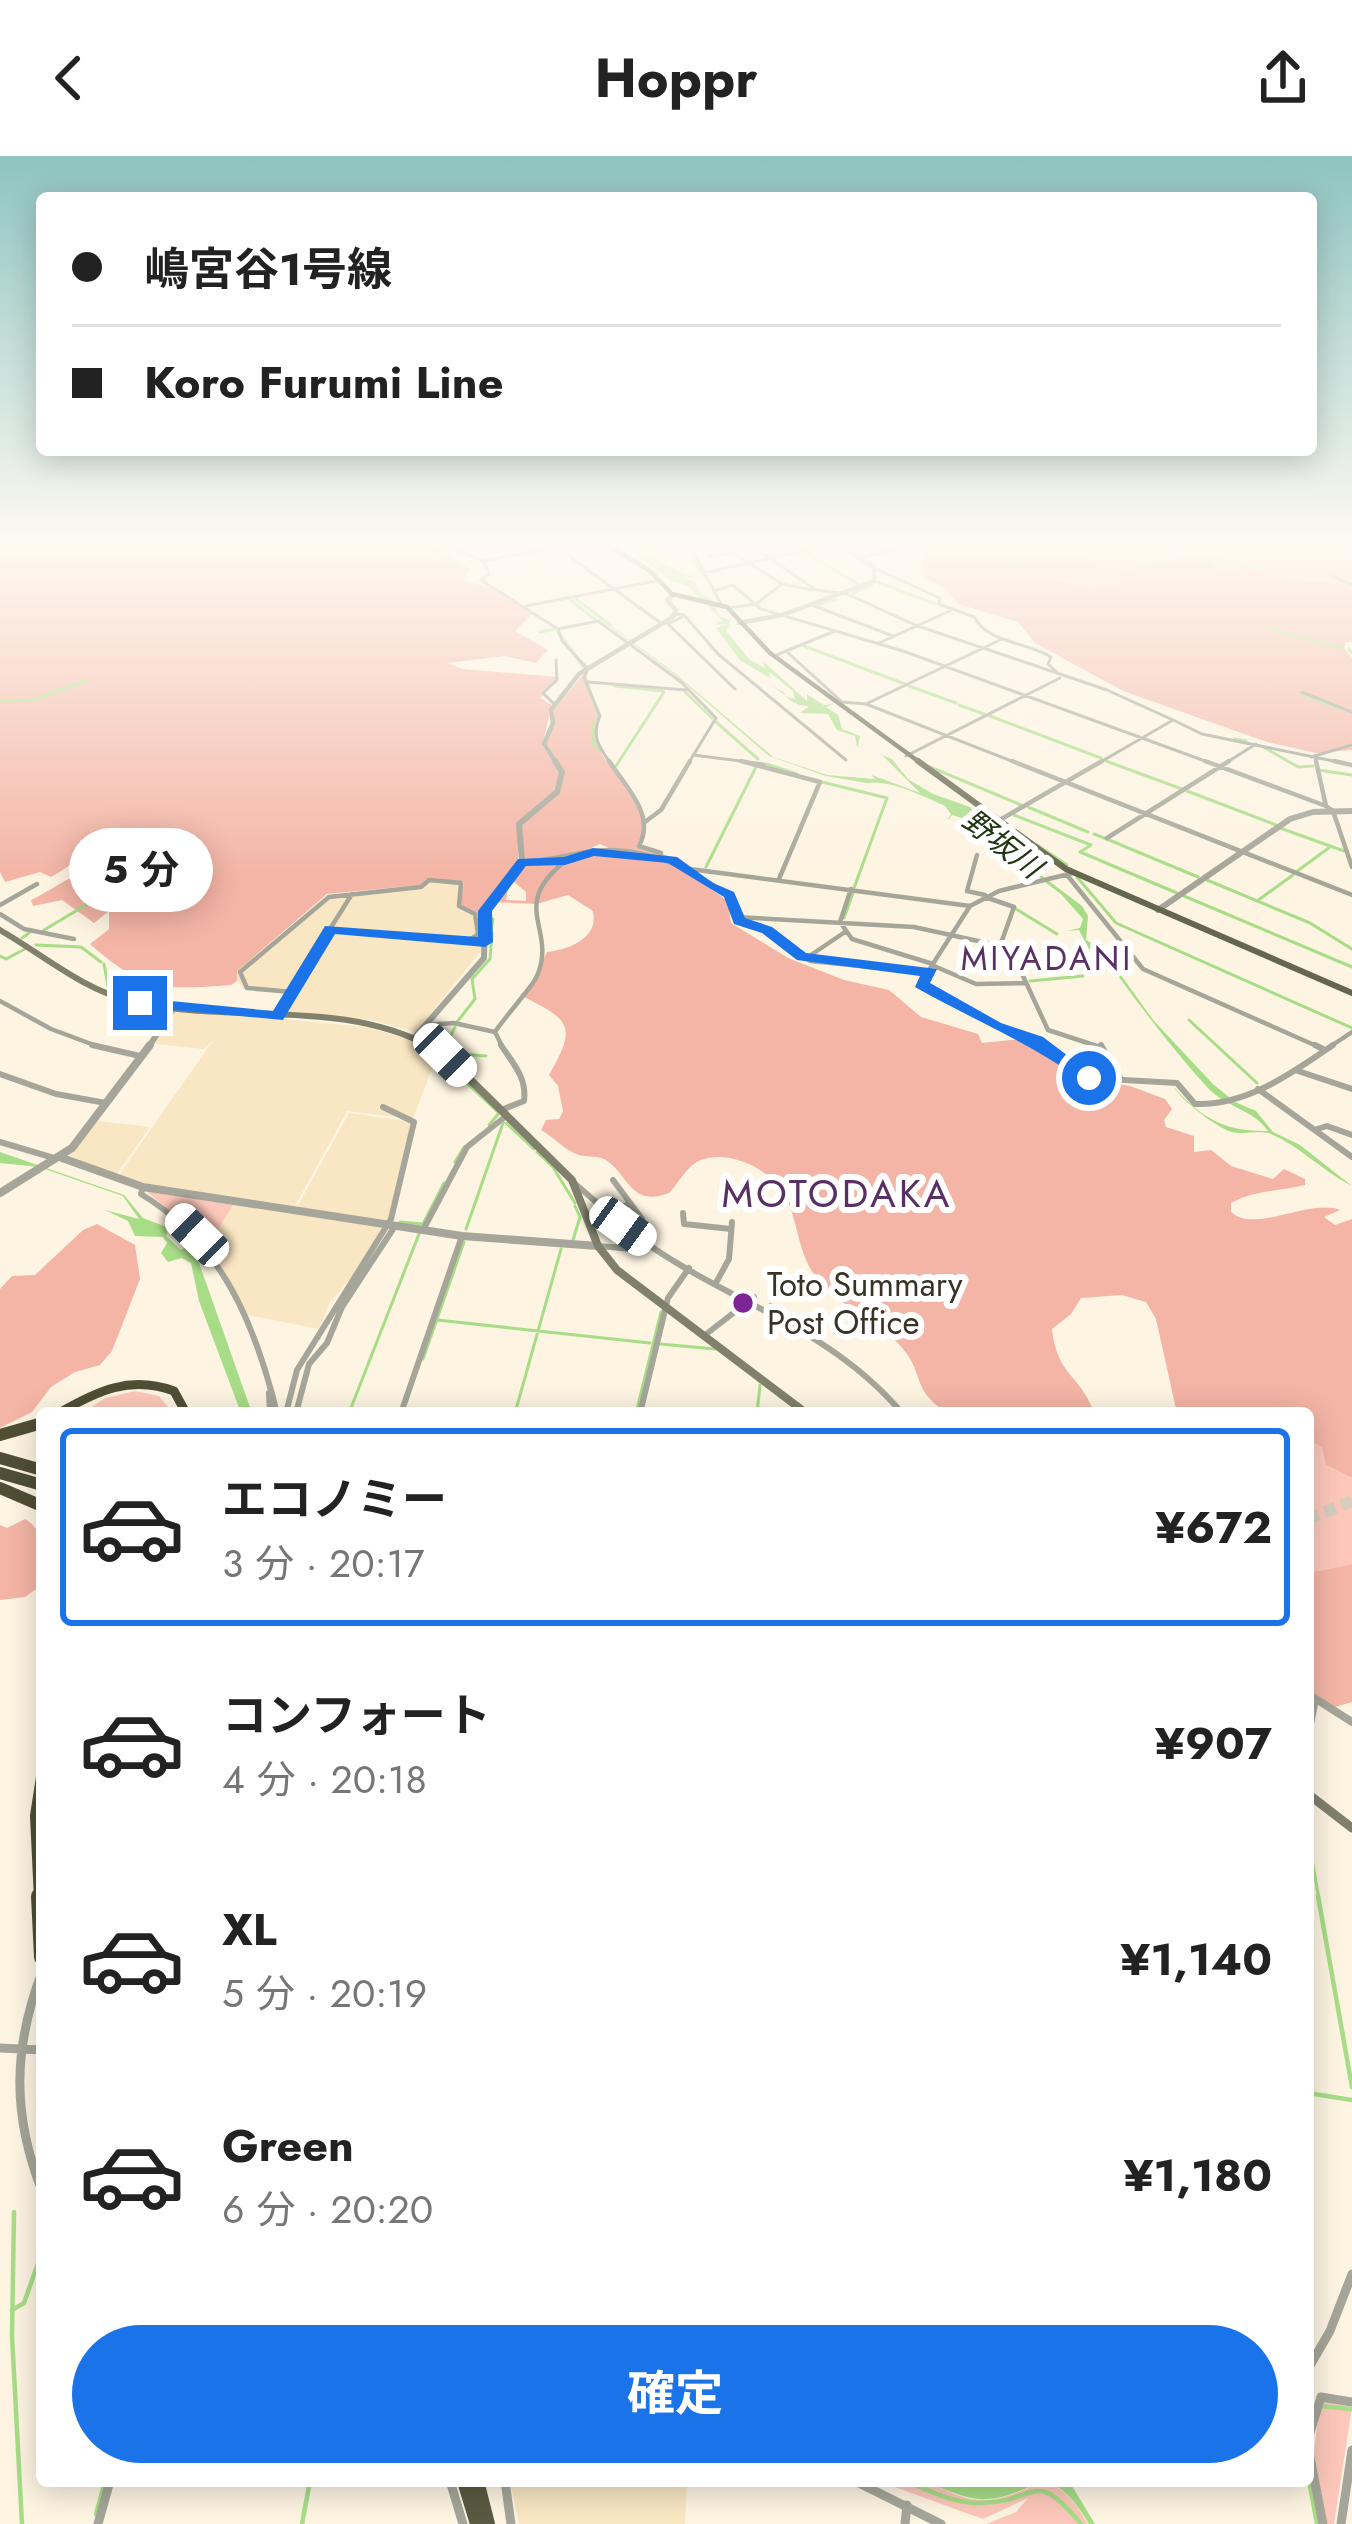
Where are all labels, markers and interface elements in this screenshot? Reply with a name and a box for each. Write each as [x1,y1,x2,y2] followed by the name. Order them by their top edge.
[594,39,758,117] text: Hoppr
[36,45,102,111] icon: back
[1250,45,1316,111] icon: share
[144,237,392,302] text: 嶋宮谷1号線
[144,350,503,415] text: Koro Furumi Line
[954,799,1053,890] water label: 野坂川
[68,829,212,913] callout: 5 分
[103,841,179,898] text: 5 分
[961,935,1133,982] district label: MIYADANI
[113,976,167,1030] route end
[407,1017,483,1093] car
[1062,1051,1116,1105] route start
[721,1165,953,1222] district label: MOTODAKA
[583,1190,663,1262] car
[159,1197,235,1273] car
[767,1261,963,1346] place label: Toto Summary Post Office
[730,1290,756,1316] marker: Toto Summary Post Office
[222,1467,447,1532] text: エコノミー
[78,1473,186,1581] icon: car
[1155,1495,1272,1560] text: ¥672
[222,1535,424,1592] text: 3 分 · 20:17
[222,1683,491,1748] text: コンフォート
[78,1689,186,1797] icon: car
[1155,1711,1272,1776] text: ¥907
[222,1751,427,1808] text: 4 分 · 20:18
[222,1897,277,1962] text: XL
[78,1905,186,2013] icon: car
[1120,1927,1272,1992] text: ¥1,140
[222,1965,427,2022] text: 5 分 · 20:19
[222,2113,354,2178] text: Green
[78,2121,186,2229] icon: car
[1123,2143,1272,2208] text: ¥1,180
[222,2181,433,2238] text: 6 分 · 20:20
[72,2325,1278,2463] button: 確定

